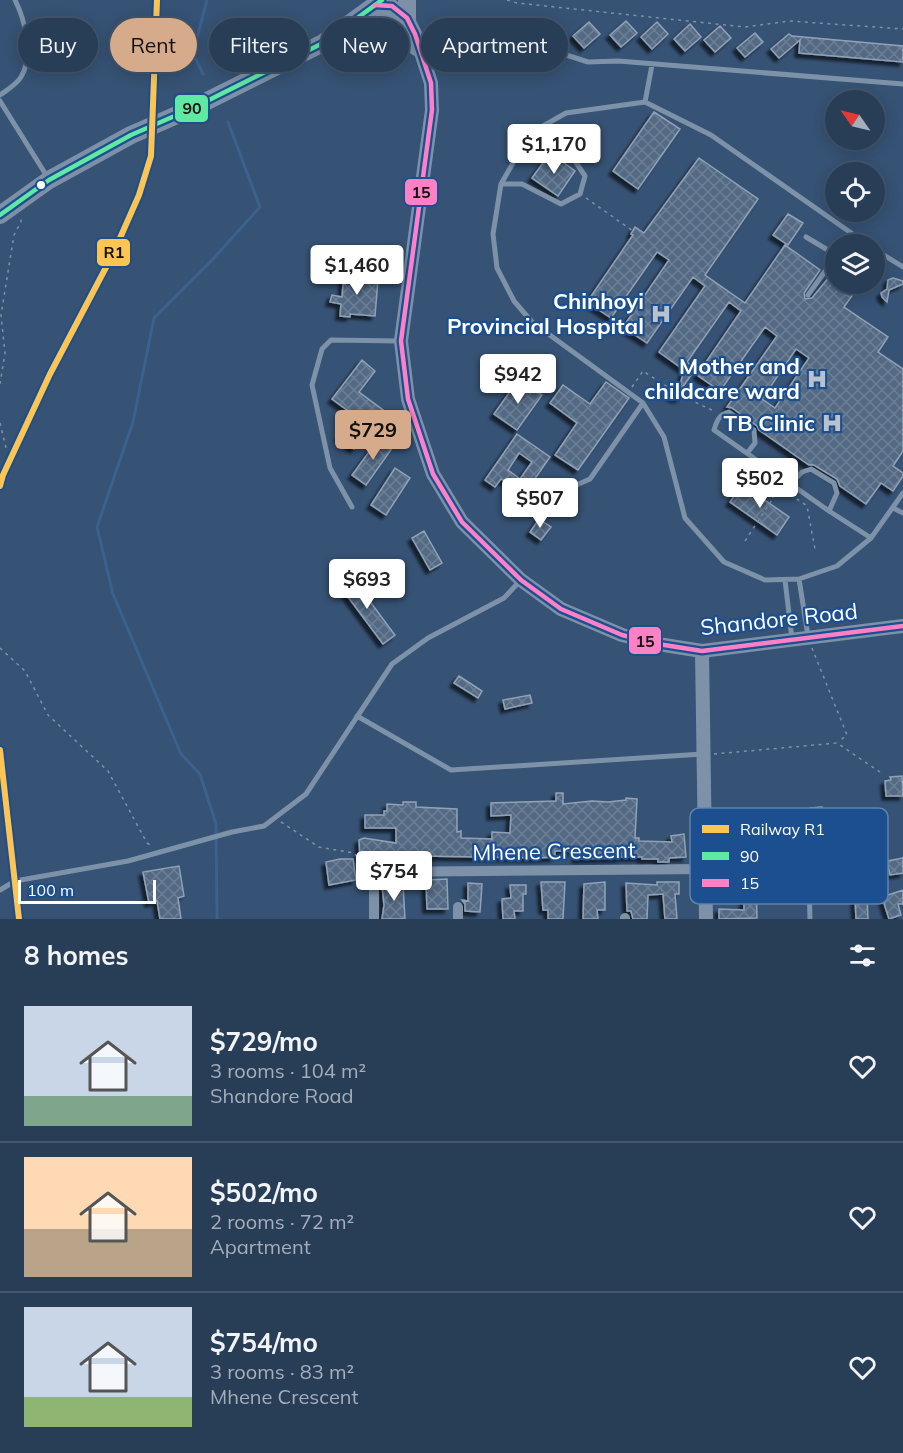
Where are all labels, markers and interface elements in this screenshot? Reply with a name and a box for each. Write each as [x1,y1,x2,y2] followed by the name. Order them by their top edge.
[18,18,98,72] chip: Buy
[110,18,197,72] chip: Rent
[209,18,309,72] chip: Filters
[321,18,409,72] chip: New
[421,18,568,72] chip: Apartment
[825,90,885,150] north arrow
[825,90,885,294] map controls
[174,94,209,123] line badge: 90
[182,98,202,118] text: 90
[505,124,603,175] pin: $1,170
[522,131,586,156] text: $1,170
[825,162,885,222] button: locate
[404,178,438,206] line badge: 15
[35,179,47,191] unlabelled marker
[411,182,431,202] text: 15
[825,234,885,294] button: layers
[96,238,131,267] line badge: R1
[104,242,124,262] text: R1
[308,245,406,296] pin: $1,460
[325,252,389,277] text: $1,460
[447,287,644,340] place label: Chinhoyi Provincial Hospital
[649,302,673,326] hospital icon: Chinhoyi Provincial Hospital
[644,352,800,405] place label: Mother and childcare ward
[482,354,554,405] pin: $942
[494,361,542,386] text: $942
[805,367,829,391] hospital icon: Mother and childcare ward
[724,409,815,437] place label: TB Clinic
[337,410,409,461] pin: $729
[820,411,844,435] hospital icon: TB Clinic
[349,417,397,442] text: $729
[724,458,796,509] pin: $502
[736,465,784,490] text: $502
[504,478,576,529] pin: $507
[516,485,564,510] text: $507
[331,559,403,610] pin: $693
[343,566,391,591] text: $693
[699,597,859,641] street label: Shandore Road
[628,626,662,655] line badge: 15
[635,631,655,651] text: 15
[690,808,888,904] legend
[740,819,825,839] text: Railway R1
[472,836,636,866] street label: Mhene Crescent
[740,846,759,866] text: 90
[358,851,430,902] pin: $754
[370,858,418,883] text: $754
[740,873,759,893] text: 15
[18,877,156,904] scale bar
[27,880,74,900] text: 100 m
[24,939,128,972] text: 8 homes
[846,939,879,972] icon: filters
[210,1025,318,1058] text: $729/mo
[72,1030,144,1102] icon: home
[846,1050,879,1083] icon: heart
[210,1058,366,1083] text: 3 rooms · 104 m²
[210,1083,354,1108] text: Shandore Road
[210,1176,318,1209] text: $502/mo
[72,1181,144,1253] icon: home
[846,1201,879,1234] icon: heart
[210,1209,354,1234] text: 2 rooms · 72 m²
[210,1234,311,1259] text: Apartment
[210,1326,318,1359] text: $754/mo
[72,1331,144,1403] icon: home
[846,1351,879,1384] icon: heart
[210,1359,354,1384] text: 3 rooms · 83 m²
[210,1384,359,1409] text: Mhene Crescent

